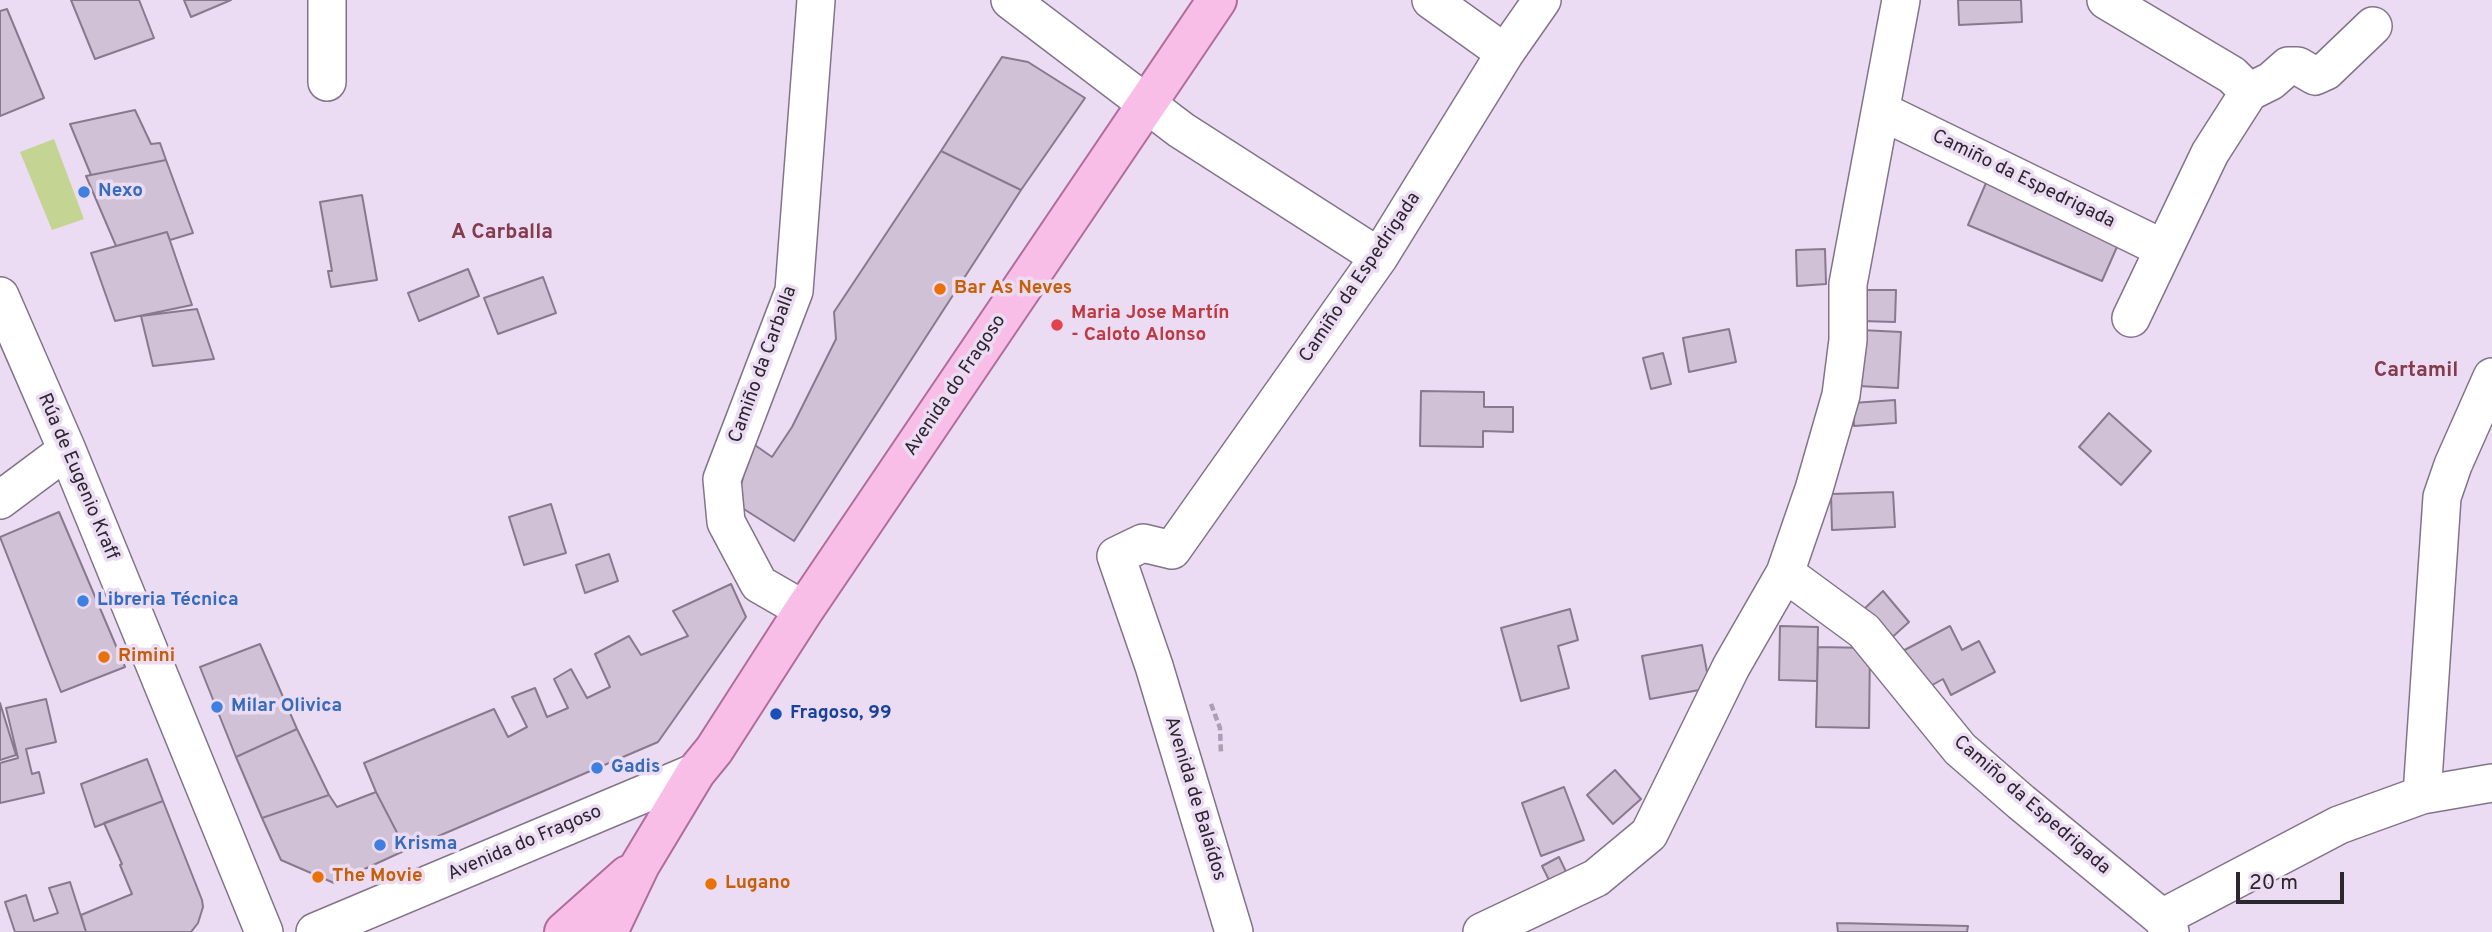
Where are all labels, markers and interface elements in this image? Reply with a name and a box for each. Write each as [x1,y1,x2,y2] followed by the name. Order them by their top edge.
[1928,126,2118,234] street label: Camiño da Espedrigada
[98,181,143,203] place label: Nexo
[76,184,92,200] marker: Nexo
[1295,189,1427,367] street label: Camiño da Espedrigada
[451,221,553,247] district label: A Carballa
[954,278,1072,300] place label: Bar As Neves
[932,281,948,297] marker: Bar As Neves
[725,284,803,446] street label: Camiño da Carballa
[1071,303,1230,347] place label: Maria Jose Martín - Caloto Alonso
[900,311,1012,461] street label: Avenida do Fragoso
[1049,317,1065,333] marker: Maria Jose Martín - Caloto Alonso
[2374,359,2458,385] district label: Cartamil
[32,390,122,564] street label: Rúa de Eugenio Kraff
[97,590,238,612] place label: Libreria Técnica
[75,593,91,609] marker: Libreria Técnica
[118,646,175,668] place label: Rimini
[96,649,112,665] marker: Rimini
[231,696,342,718] place label: Milar Olivica
[209,699,225,715] marker: Milar Olivica
[790,703,892,725] place label: Fragoso, 99
[768,706,784,722] marker: Fragoso, 99
[1158,714,1230,884] street label: Avenida de Balaídos
[1948,732,2114,880] street label: Camiño da Espedrigada
[611,757,660,779] place label: Gadis
[589,760,605,776] marker: Gadis
[444,801,606,887] street label: Avenida do Fragoso
[394,834,457,856] place label: Krisma
[372,837,388,853] marker: Krisma
[2240,858,2348,902] scale bar
[332,866,423,888] place label: The Movie
[310,869,326,885] marker: The Movie
[2249,870,2298,897] text: 20 m
[725,873,791,895] place label: Lugano
[703,876,719,892] marker: Lugano

